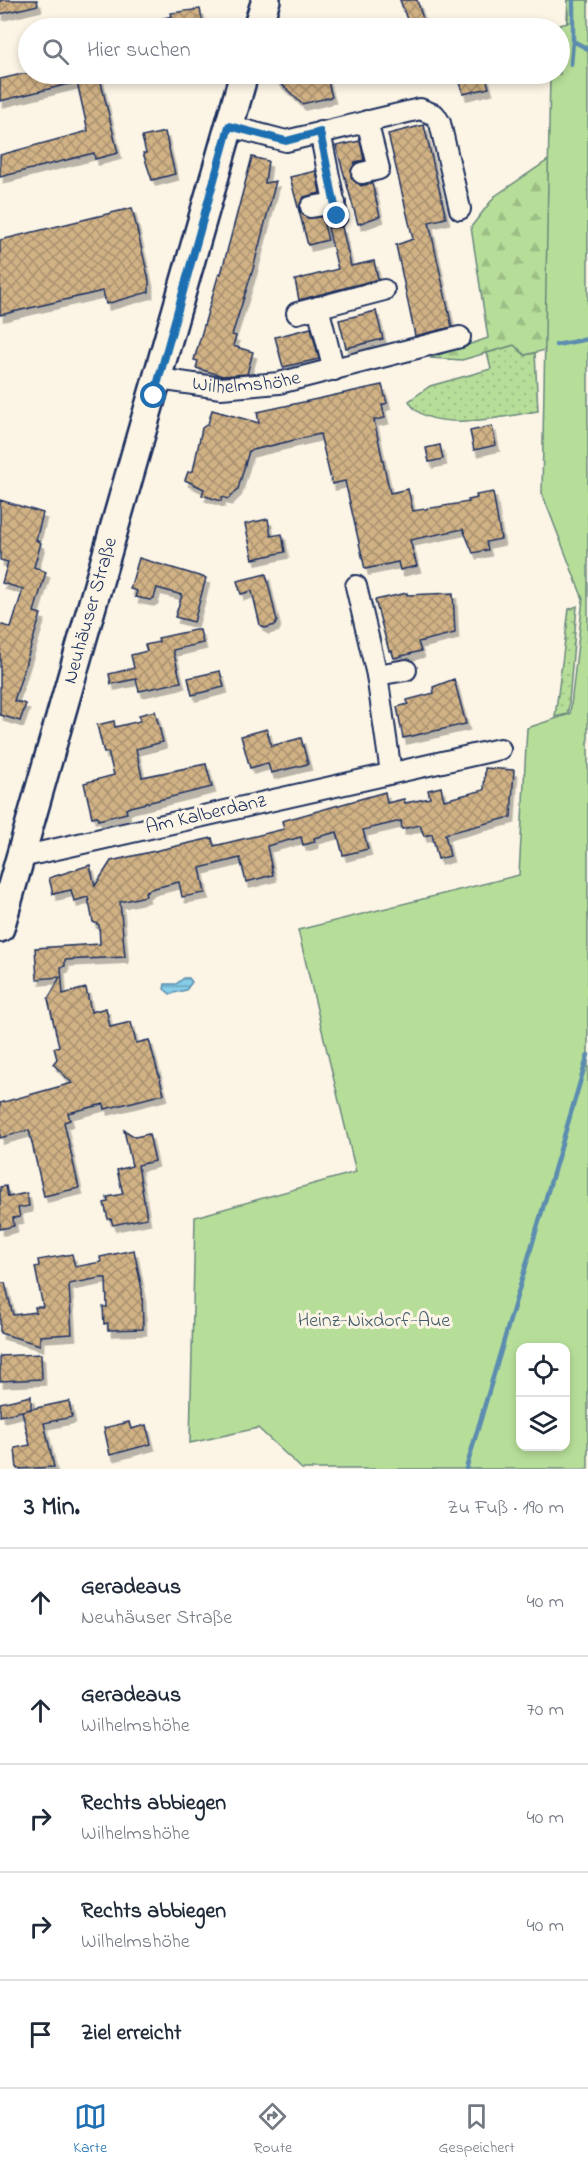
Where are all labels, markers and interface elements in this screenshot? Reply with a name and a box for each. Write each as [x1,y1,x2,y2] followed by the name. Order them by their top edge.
[18,18,570,84] search box
[39,35,72,68] icon: search
[87,35,191,67] text: Hier suchen
[323,202,349,228] route end
[190,364,303,403] street label: Wilhelmshöhe
[140,382,166,408] route start
[56,534,125,687] street label: Neuhäuser Straße
[143,787,270,843] street label: Am Kalberdanz
[298,1307,450,1336] park label: Heinz-Nixdorf-Aue
[516,1343,570,1451] map controls
[516,1343,570,1397] button: locate
[516,1397,570,1451] button: layers
[24,1489,80,1527] text: 3 Min.
[447,1494,564,1523] text: Zu Fuß · 190 m
[81,1572,181,1604] text: Geradeaus
[24,1586,57,1619] icon: ahead
[527,1588,564,1617] text: 40 m
[81,1604,232,1633] text: Neuhäuser Straße
[81,1680,181,1712] text: Geradeaus
[24,1694,57,1727] icon: ahead
[527,1696,564,1725] text: 70 m
[81,1712,190,1741] text: Wilhelmshöhe
[81,1788,226,1820] text: Rechts abbiegen
[24,1802,57,1835] icon: right
[527,1804,564,1833] text: 40 m
[81,1820,190,1849] text: Wilhelmshöhe
[81,1896,226,1928] text: Rechts abbiegen
[24,1910,57,1943] icon: right
[527,1912,564,1941] text: 40 m
[81,1928,190,1957] text: Wilhelmshöhe
[24,2018,57,2051] icon: arrive
[81,2018,181,2050] text: Ziel erreicht
[73,2100,107,2160] tab: Karte
[253,2100,292,2160] tab: Route
[439,2100,515,2160] tab: Gespeichert

